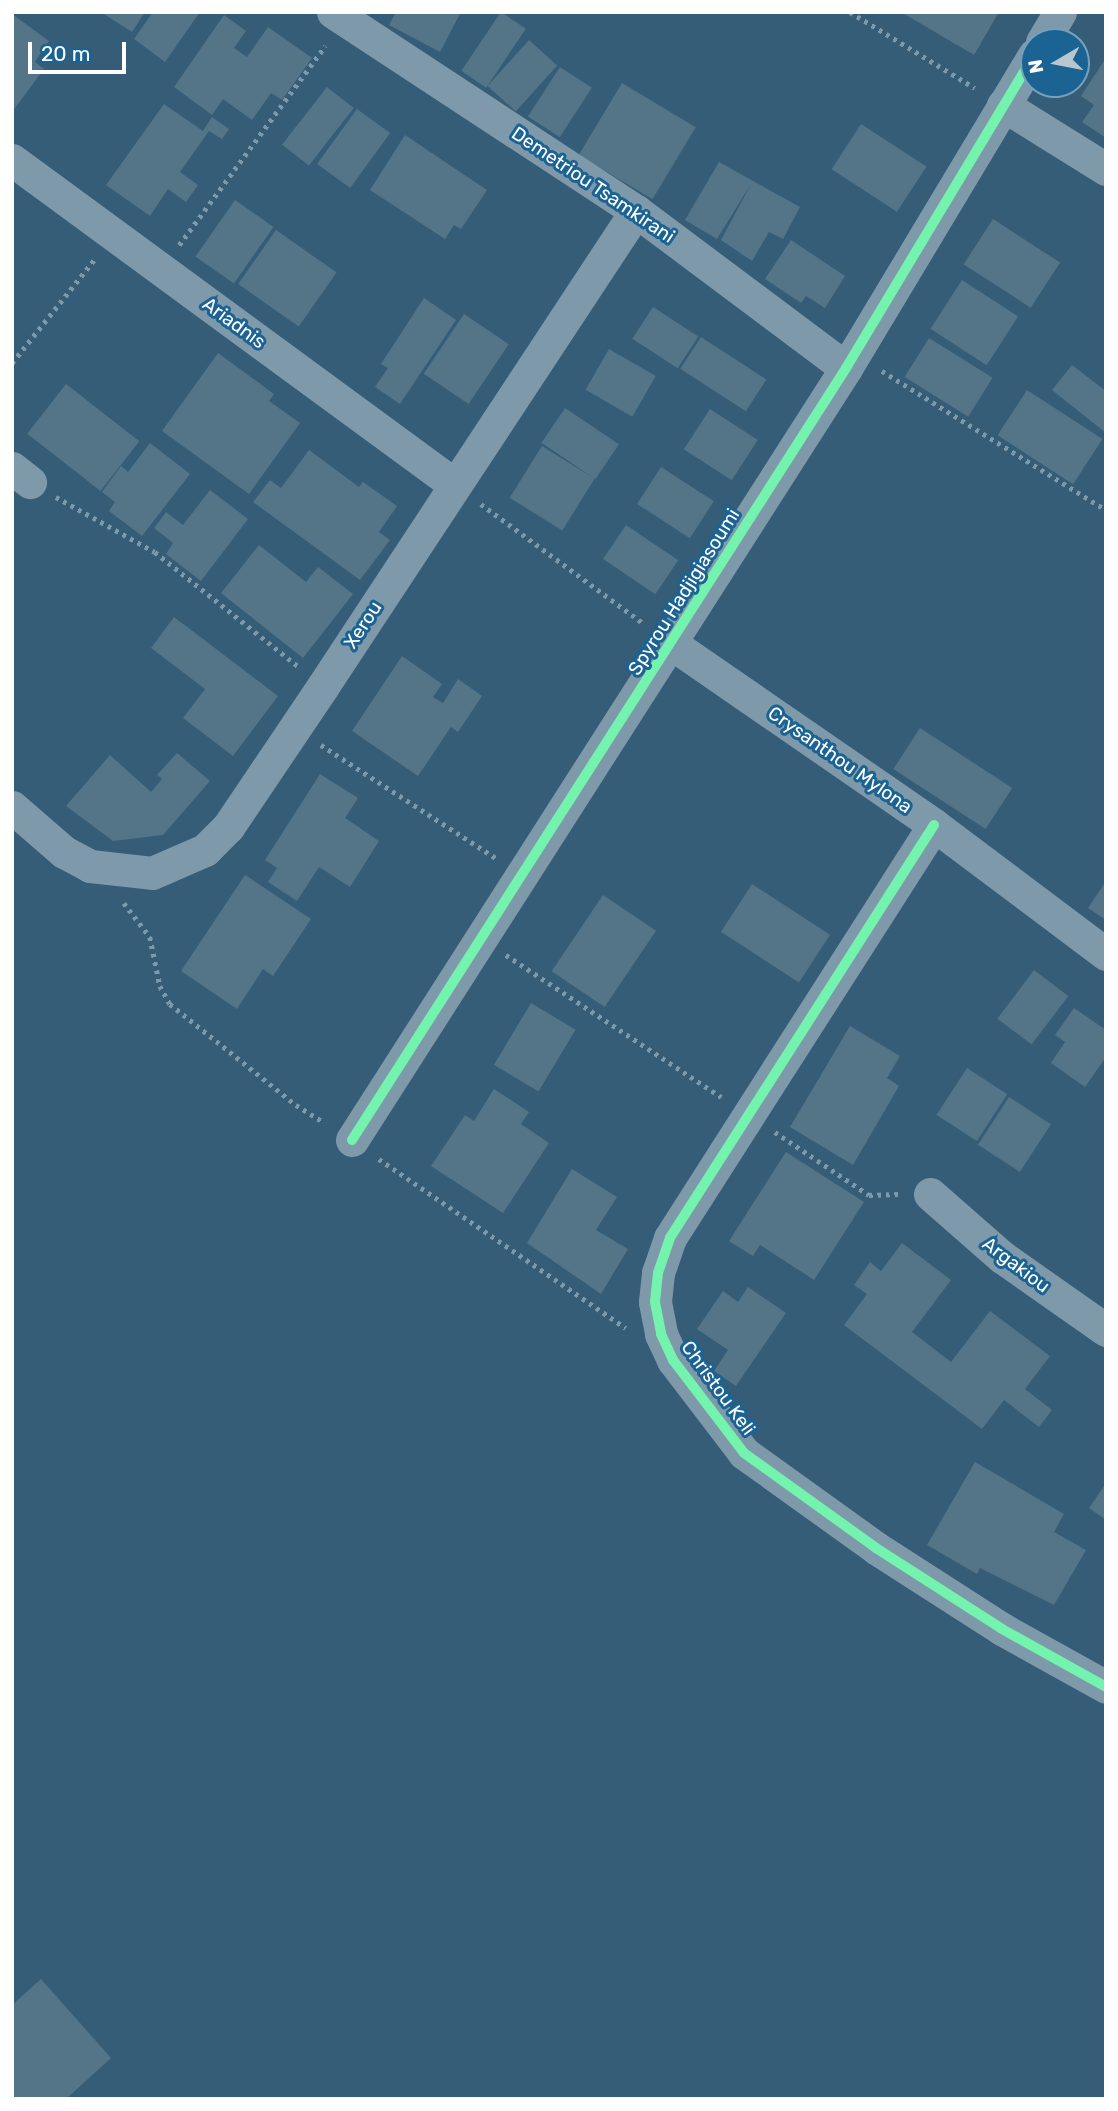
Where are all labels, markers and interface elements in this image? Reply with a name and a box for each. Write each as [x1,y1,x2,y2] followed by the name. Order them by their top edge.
[32,28,130,72] scale bar
[1020,28,1090,98] north arrow
[41,41,90,66] text: 20 m
[1023,58,1048,75] text: N
[507,122,679,248] street label: Demetriou Tsamkirani
[198,293,270,353] street label: Ariadnis
[623,505,745,679] street label: Spyrou Hadjigiasoumi
[339,597,387,653] street label: Xerou
[764,702,916,818] street label: Crysanthou Mylona
[978,1232,1054,1298] street label: Argakiou
[676,1336,760,1440] street label: Christou Keli

